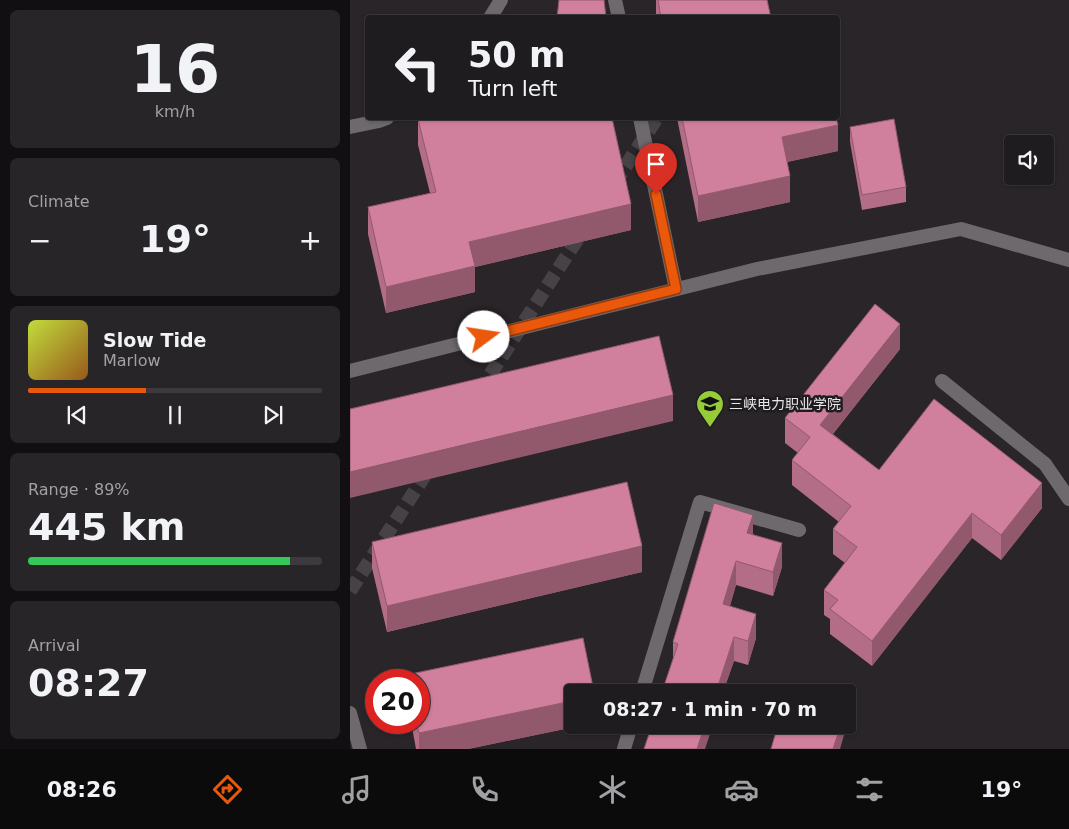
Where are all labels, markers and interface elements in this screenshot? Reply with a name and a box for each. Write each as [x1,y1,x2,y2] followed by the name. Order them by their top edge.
[130,32,220,107] text: 16
[385,35,450,100] icon: left
[468,35,565,75] text: 50 m
[468,76,557,101] text: Turn left
[155,102,195,121] text: km/h
[1004,135,1054,185] map controls
[1004,135,1054,185] button: sound
[635,143,677,194] pin
[642,150,670,178] icon: arrive
[28,192,90,211] text: Climate
[139,217,211,261] text: 19°
[28,224,51,257] text: −
[299,224,322,257] text: +
[457,310,509,362] position arrow
[103,329,206,351] text: Slow Tide
[103,351,161,370] text: Marlow
[695,389,725,428] school or university icon: 三峡电力职业学院
[729,396,841,412] place label: 三峡电力职业学院
[63,401,91,429] icon: previous
[161,401,189,429] icon: pause
[259,401,287,429] icon: next
[28,480,130,499] text: Range · 89%
[28,505,185,549] text: 445 km
[28,636,80,655] text: Arrival
[28,661,149,705] text: 08:27
[365,669,430,734] speed limit sign: 20
[603,698,817,720] text: 08:27 · 1 min · 70 m
[210,772,245,807] icon: directions
[339,772,374,807] icon: music
[467,772,502,807] icon: phone
[595,772,630,807] icon: climate
[724,772,759,807] icon: car
[852,772,887,807] icon: filters
[47,777,117,802] text: 08:26
[981,777,1022,802] text: 19°

